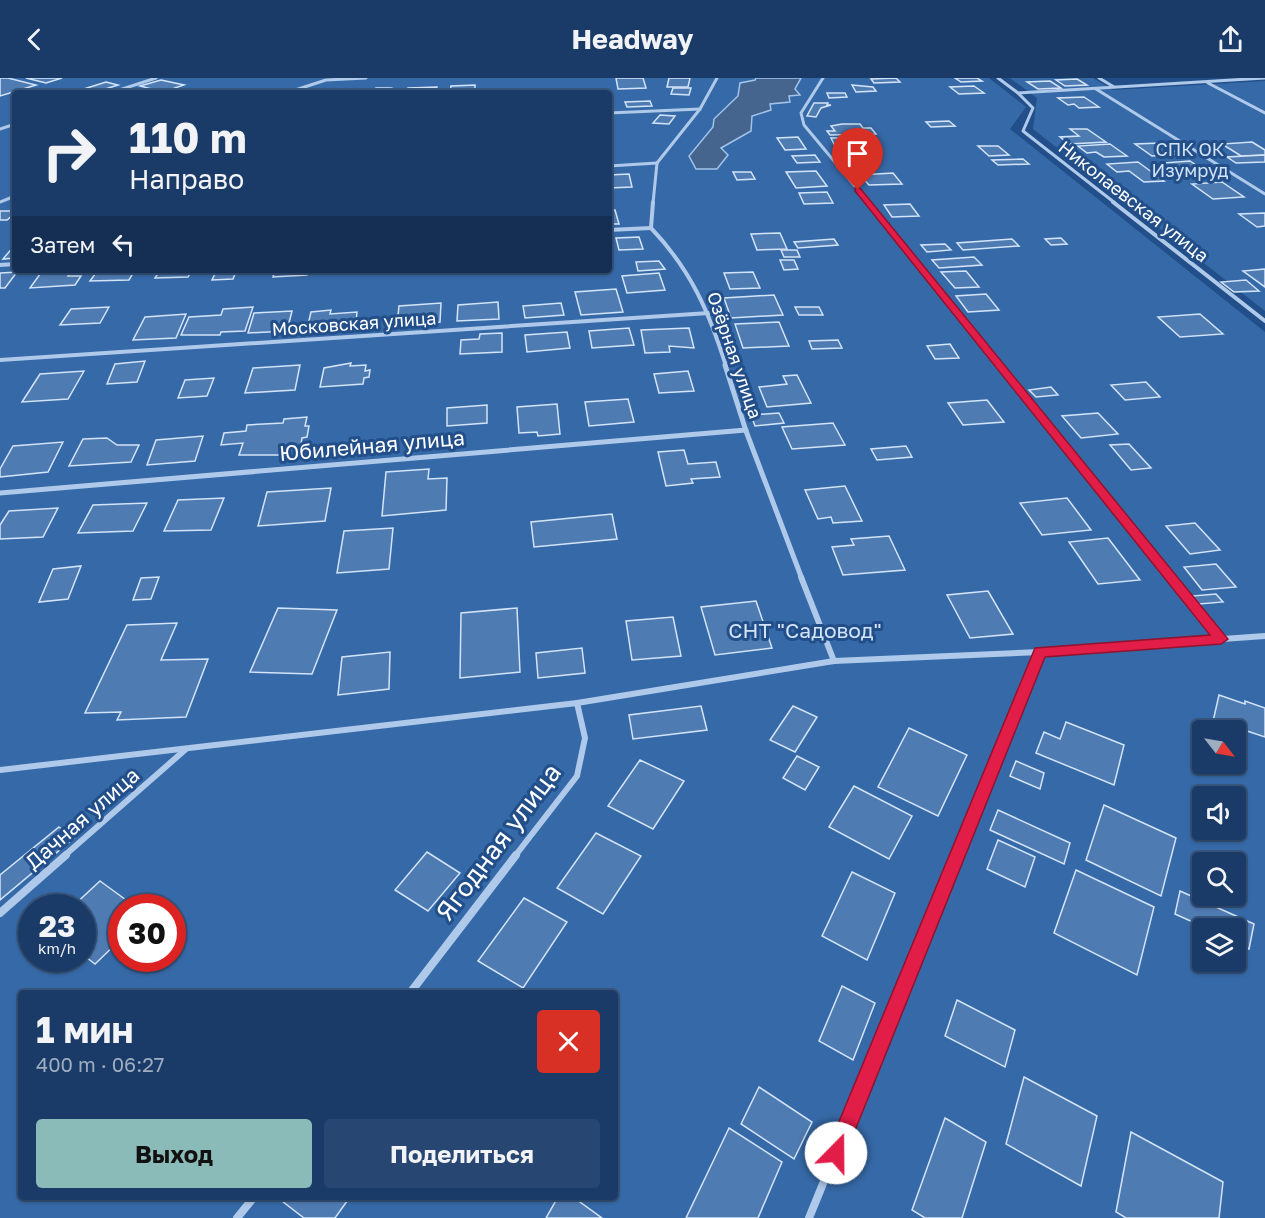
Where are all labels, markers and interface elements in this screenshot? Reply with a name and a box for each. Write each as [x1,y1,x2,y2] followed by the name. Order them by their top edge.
[18,23,51,56] icon: back
[572,23,693,55] text: Headway
[1214,23,1247,56] icon: share
[129,112,247,162] text: 110 m
[30,114,108,192] icon: right
[832,128,883,190] pin
[1055,136,1213,266] street label: Николаевская улица
[841,137,874,170] icon: arrive
[1152,138,1229,181] park label: СПК ОК Изумруд
[129,163,244,195] text: Направо
[107,228,140,261] icon: left
[30,231,95,258] text: Затем
[703,289,767,421] street label: Озёрная улица
[271,306,437,340] street label: Московская улица
[278,424,466,466] street label: Юбилейная улица
[728,617,882,643] park label: СНТ "Садовод"
[1192,720,1246,774] north arrow
[1192,720,1246,972] map controls
[429,757,567,927] street label: Ягодная улица
[20,762,144,874] street label: Дачная улица
[1192,786,1246,840] button: sound
[1192,852,1246,906] button: search
[108,894,186,972] speed limit sign: 30
[39,908,75,944] text: 23
[1192,918,1246,972] button: layers
[38,939,76,957] text: km/h
[36,1008,133,1051] text: 1 мин
[537,1010,600,1073] button: close
[36,1052,164,1076] text: 400 m · 06:27
[36,1119,312,1188] button: Выход
[324,1119,600,1188] button: Поделиться
[804,1121,868,1185] position arrow

